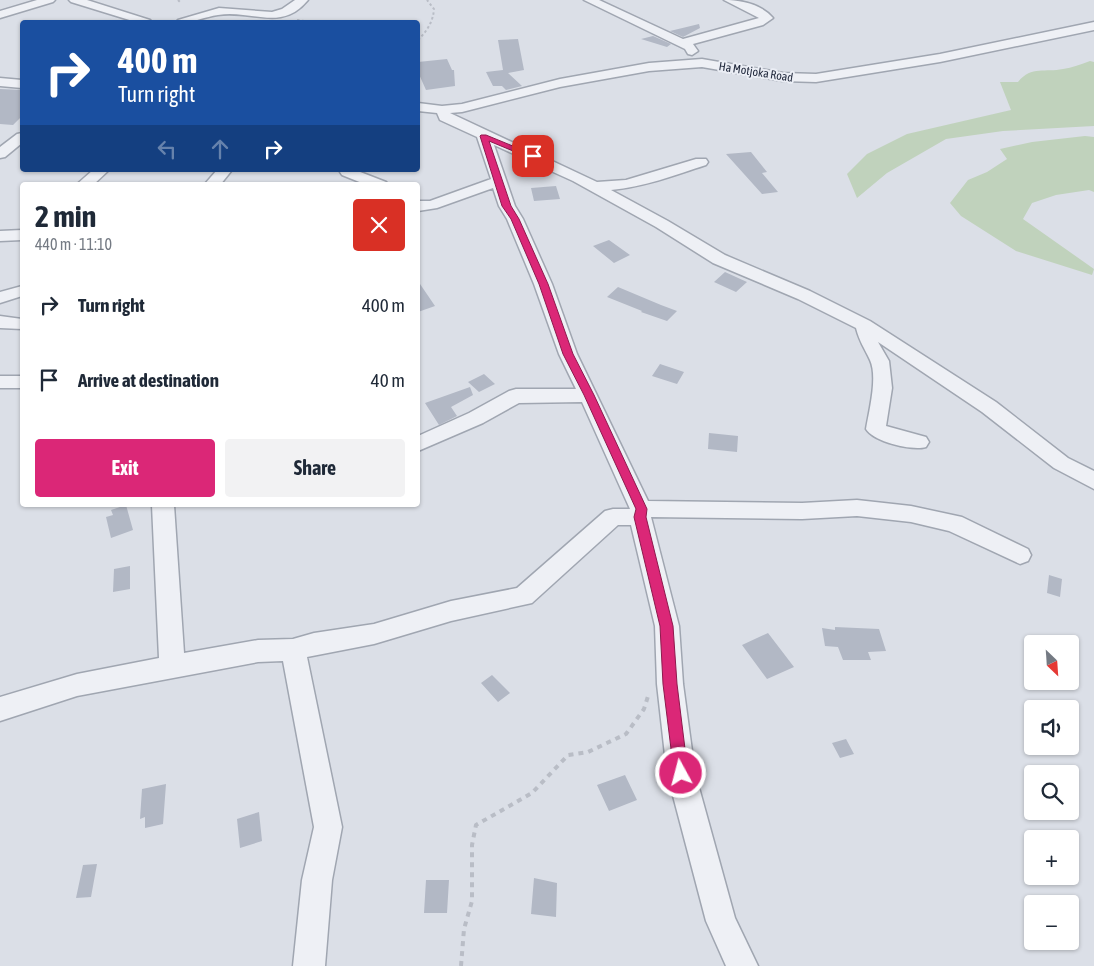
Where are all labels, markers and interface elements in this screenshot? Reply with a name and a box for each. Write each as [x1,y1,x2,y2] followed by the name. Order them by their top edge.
[35,40,100,105] icon: right
[118,40,197,80] text: 400 m
[718,59,794,85] street label: Ha Motjoka Road
[118,81,195,107] text: Turn right
[153,135,181,163] icon: left
[206,135,234,163] icon: ahead
[259,135,287,163] icon: right
[512,135,554,177] pin
[519,142,547,170] icon: arrive
[35,199,96,233] text: 2 min
[353,199,405,251] button: close
[35,235,112,253] text: 440 m · 11:10
[35,291,63,319] icon: right
[78,294,145,316] text: Turn right
[362,294,405,316] text: 400 m
[35,366,63,394] icon: arrive
[78,369,219,391] text: Arrive at destination
[371,369,405,391] text: 40 m
[35,439,215,497] button: Exit
[225,439,405,497] button: Share
[1024,635,1079,690] north arrow
[1024,635,1079,950] map controls
[1024,700,1079,755] button: sound
[654,746,706,798] position arrow
[1024,765,1079,820] button: search
[1024,830,1079,885] button: +
[1024,895,1079,950] button: −

